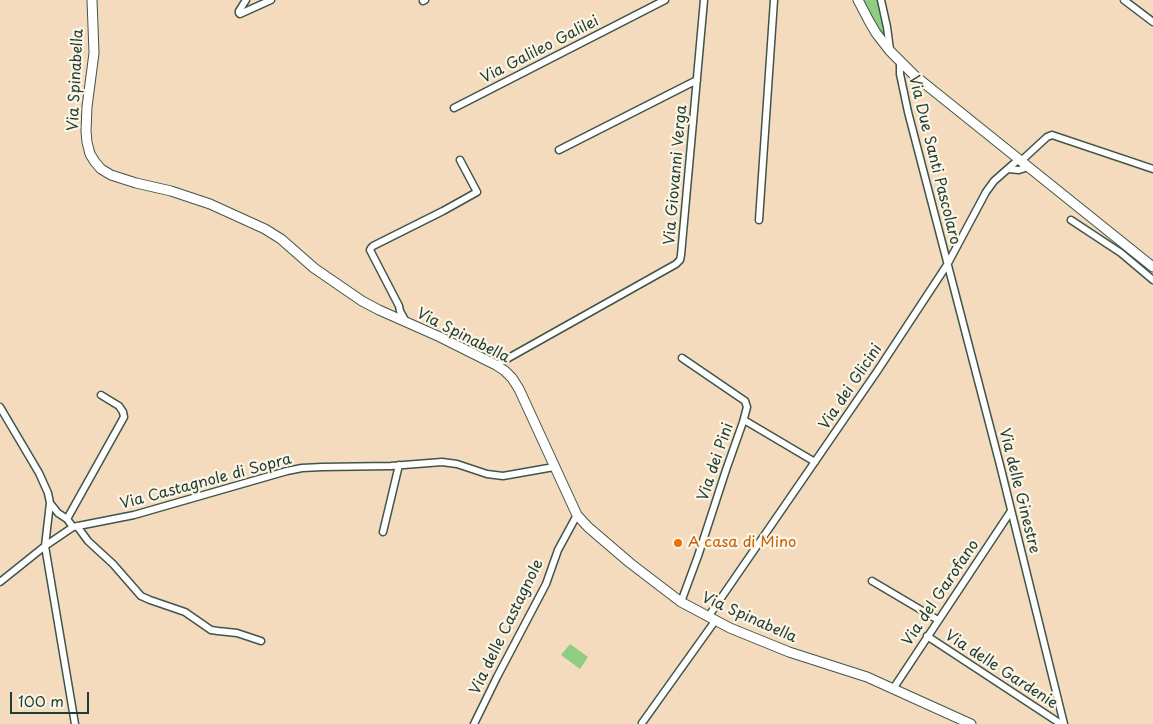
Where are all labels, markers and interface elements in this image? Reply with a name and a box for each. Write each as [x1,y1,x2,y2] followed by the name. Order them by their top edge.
[478,12,602,88] street label: Via Galileo Galilei
[64,29,88,131] street label: Via Spinabella
[904,74,964,246] street label: Via Due Santi Pascolaro
[661,104,691,246] street label: Via Giovanni Verga
[413,305,513,367] street label: Via Spinabella
[816,341,886,433] street label: Via dei Glicini
[694,421,738,503] street label: Via dei Pini
[995,427,1043,555] street label: Via delle Ginestre
[118,450,294,514] street label: Via Castagnole di Sopra
[688,534,796,552] place label: A casa di Mino
[672,537,684,549] marker: A casa di Mino
[899,537,983,649] street label: Via del Garofano
[466,556,548,698] street label: Via delle Castagnole
[699,589,799,647] street label: Via Spinabella
[941,627,1061,713] street label: Via delle Gardenie
[12,682,91,714] scale bar
[18,689,64,712] text: 100 m

